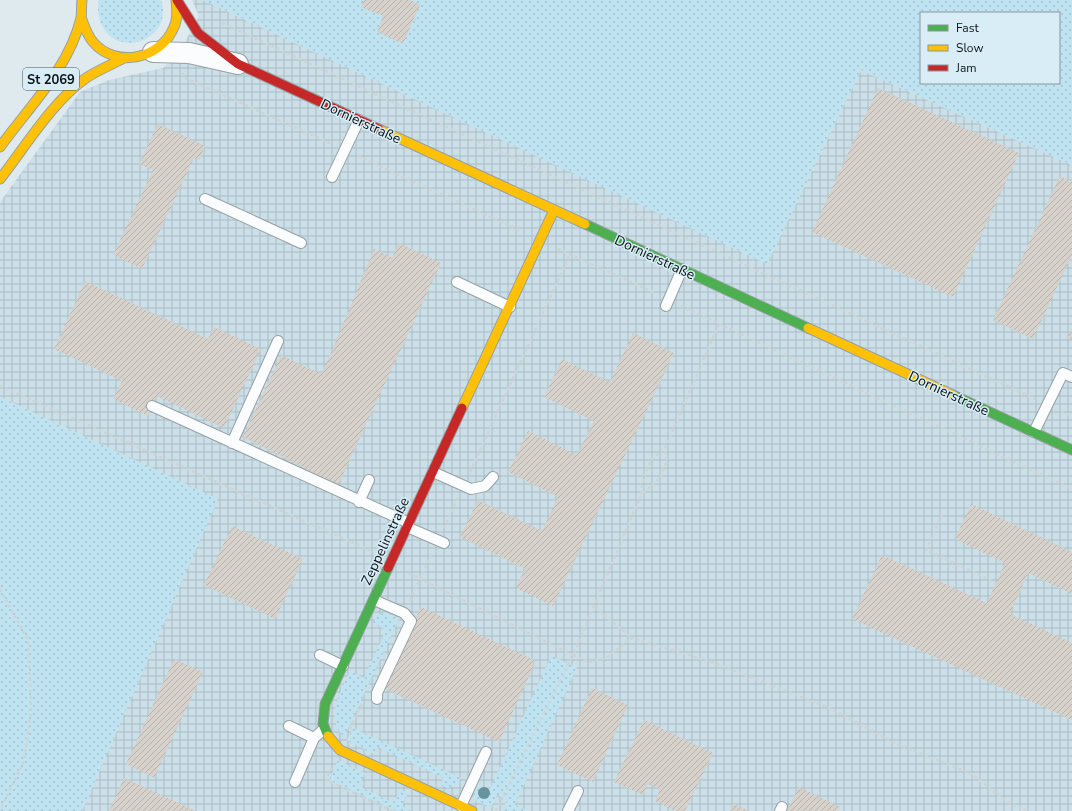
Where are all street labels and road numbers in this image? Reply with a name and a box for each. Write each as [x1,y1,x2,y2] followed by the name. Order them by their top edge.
[23,68,79,90] road number: St 2069
[317,95,404,148] street label: Dornierstraße
[611,231,698,284] street label: Dornierstraße
[905,367,992,420] street label: Dornierstraße
[357,494,414,588] street label: Zeppelinstraße

